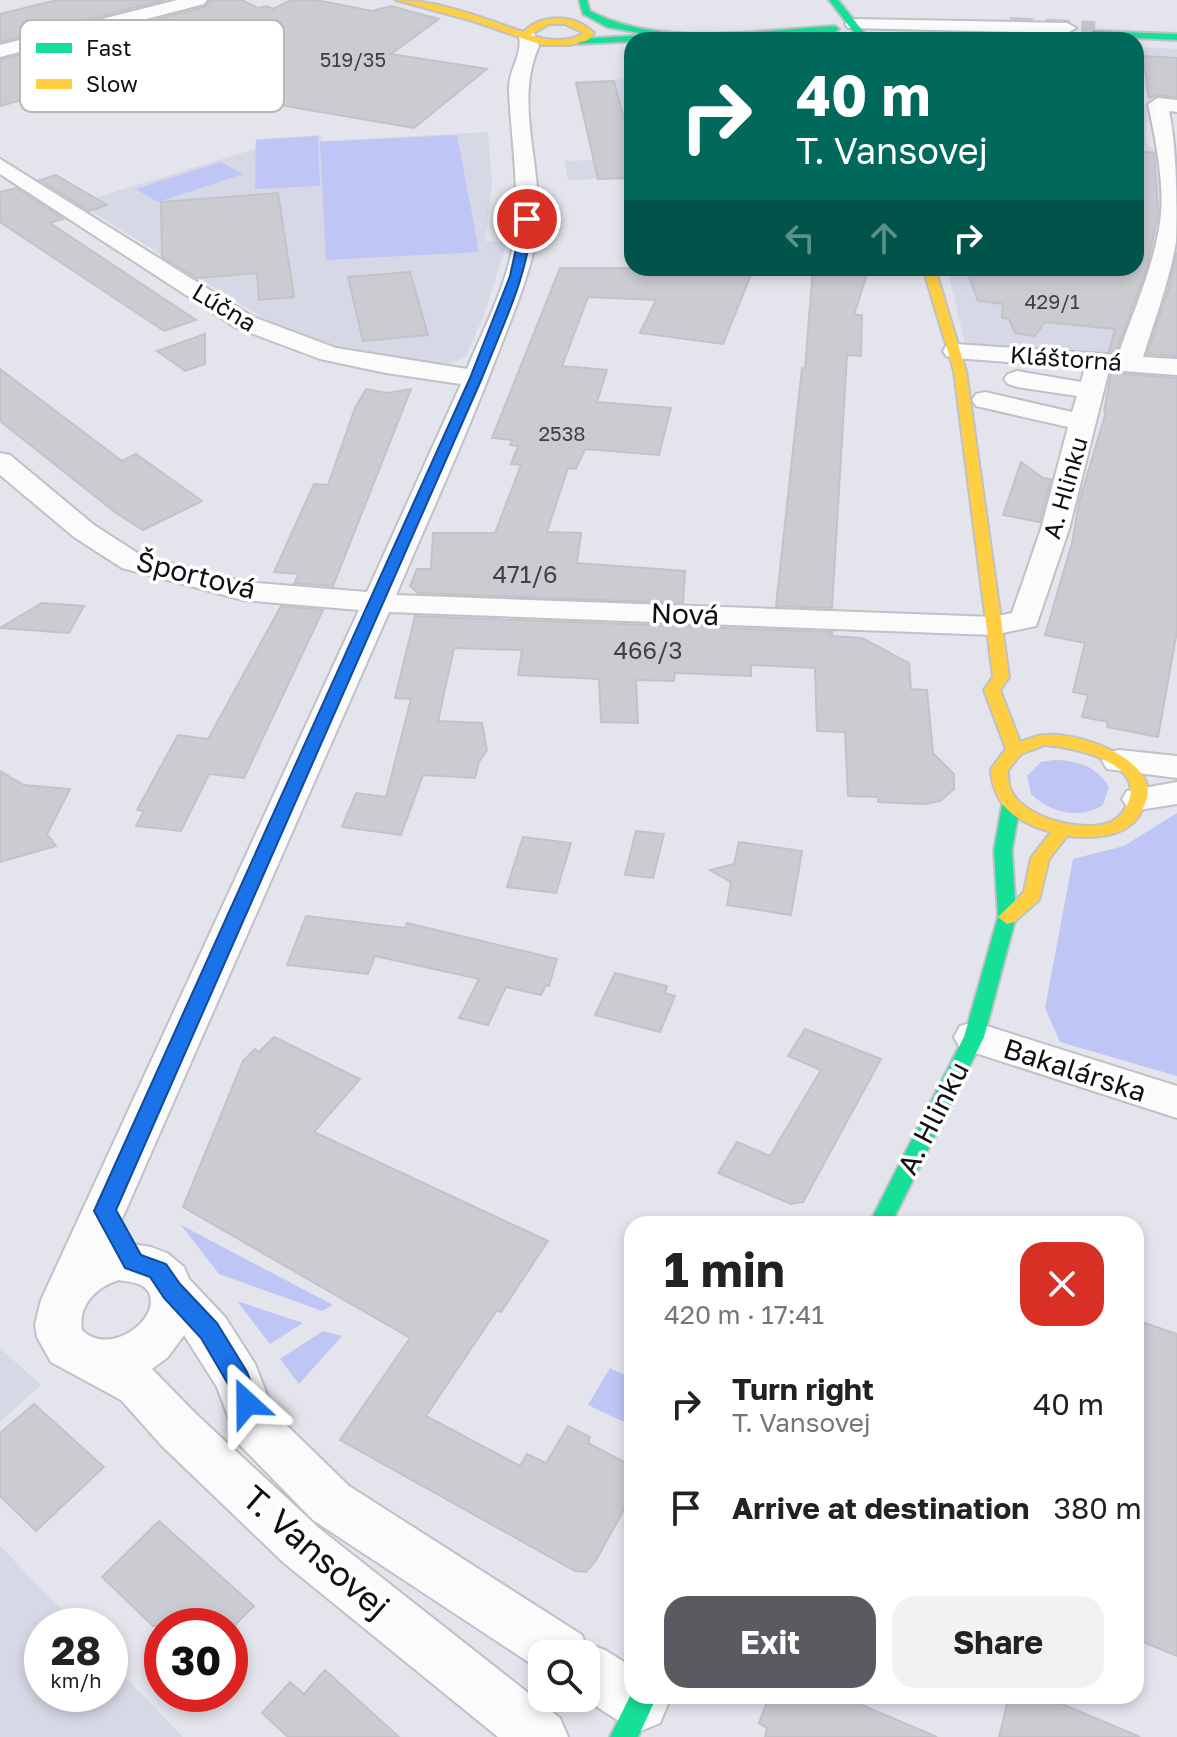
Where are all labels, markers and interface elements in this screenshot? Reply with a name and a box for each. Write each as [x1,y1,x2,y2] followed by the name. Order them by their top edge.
[20,20,284,112] legend
[86,34,132,61] text: Fast
[320,47,386,71] house number: 519/35
[796,61,930,128] text: 40 m
[664,64,768,168] icon: right
[86,70,138,97] text: Slow
[796,129,988,172] text: T. Vansovej
[493,185,561,253] pin
[505,197,549,241] icon: arrive
[778,216,822,260] icon: left
[862,216,906,260] icon: ahead
[946,216,990,260] icon: right
[188,276,262,337] street label: Lúčna
[1024,289,1080,313] house number: 429/1
[1009,339,1123,376] street label: Kláštorná
[538,421,586,445] house number: 2538
[1036,433,1093,542] street label: A. Hlinku
[133,544,259,605] street label: Športová
[492,559,558,588] house number: 471/6
[650,596,720,631] street label: Nová
[613,635,683,664] house number: 466/3
[1000,1031,1151,1108] street label: Bakalárska
[890,1056,975,1180] street label: A. Hlinku
[664,1240,785,1298] text: 1 min
[1020,1242,1104,1326] button: close
[664,1299,824,1330] text: 420 m · 17:41
[205,1361,289,1445] position arrow
[732,1371,874,1407] text: Turn right
[664,1382,708,1426] icon: right
[1033,1386,1104,1422] text: 40 m
[732,1407,871,1438] text: T. Vansovej
[235,1477,398,1626] street label: T. Vansovej
[664,1486,708,1530] icon: arrive
[732,1490,1029,1526] text: Arrive at destination
[1053,1490,1142,1526] text: 380 m
[664,1596,876,1688] button: Exit
[892,1596,1104,1688] button: Share
[144,1608,248,1712] speed limit sign: 30
[51,1626,101,1674] text: 28
[528,1640,600,1712] map controls
[528,1640,600,1712] button: search
[51,1668,101,1692] text: km/h

